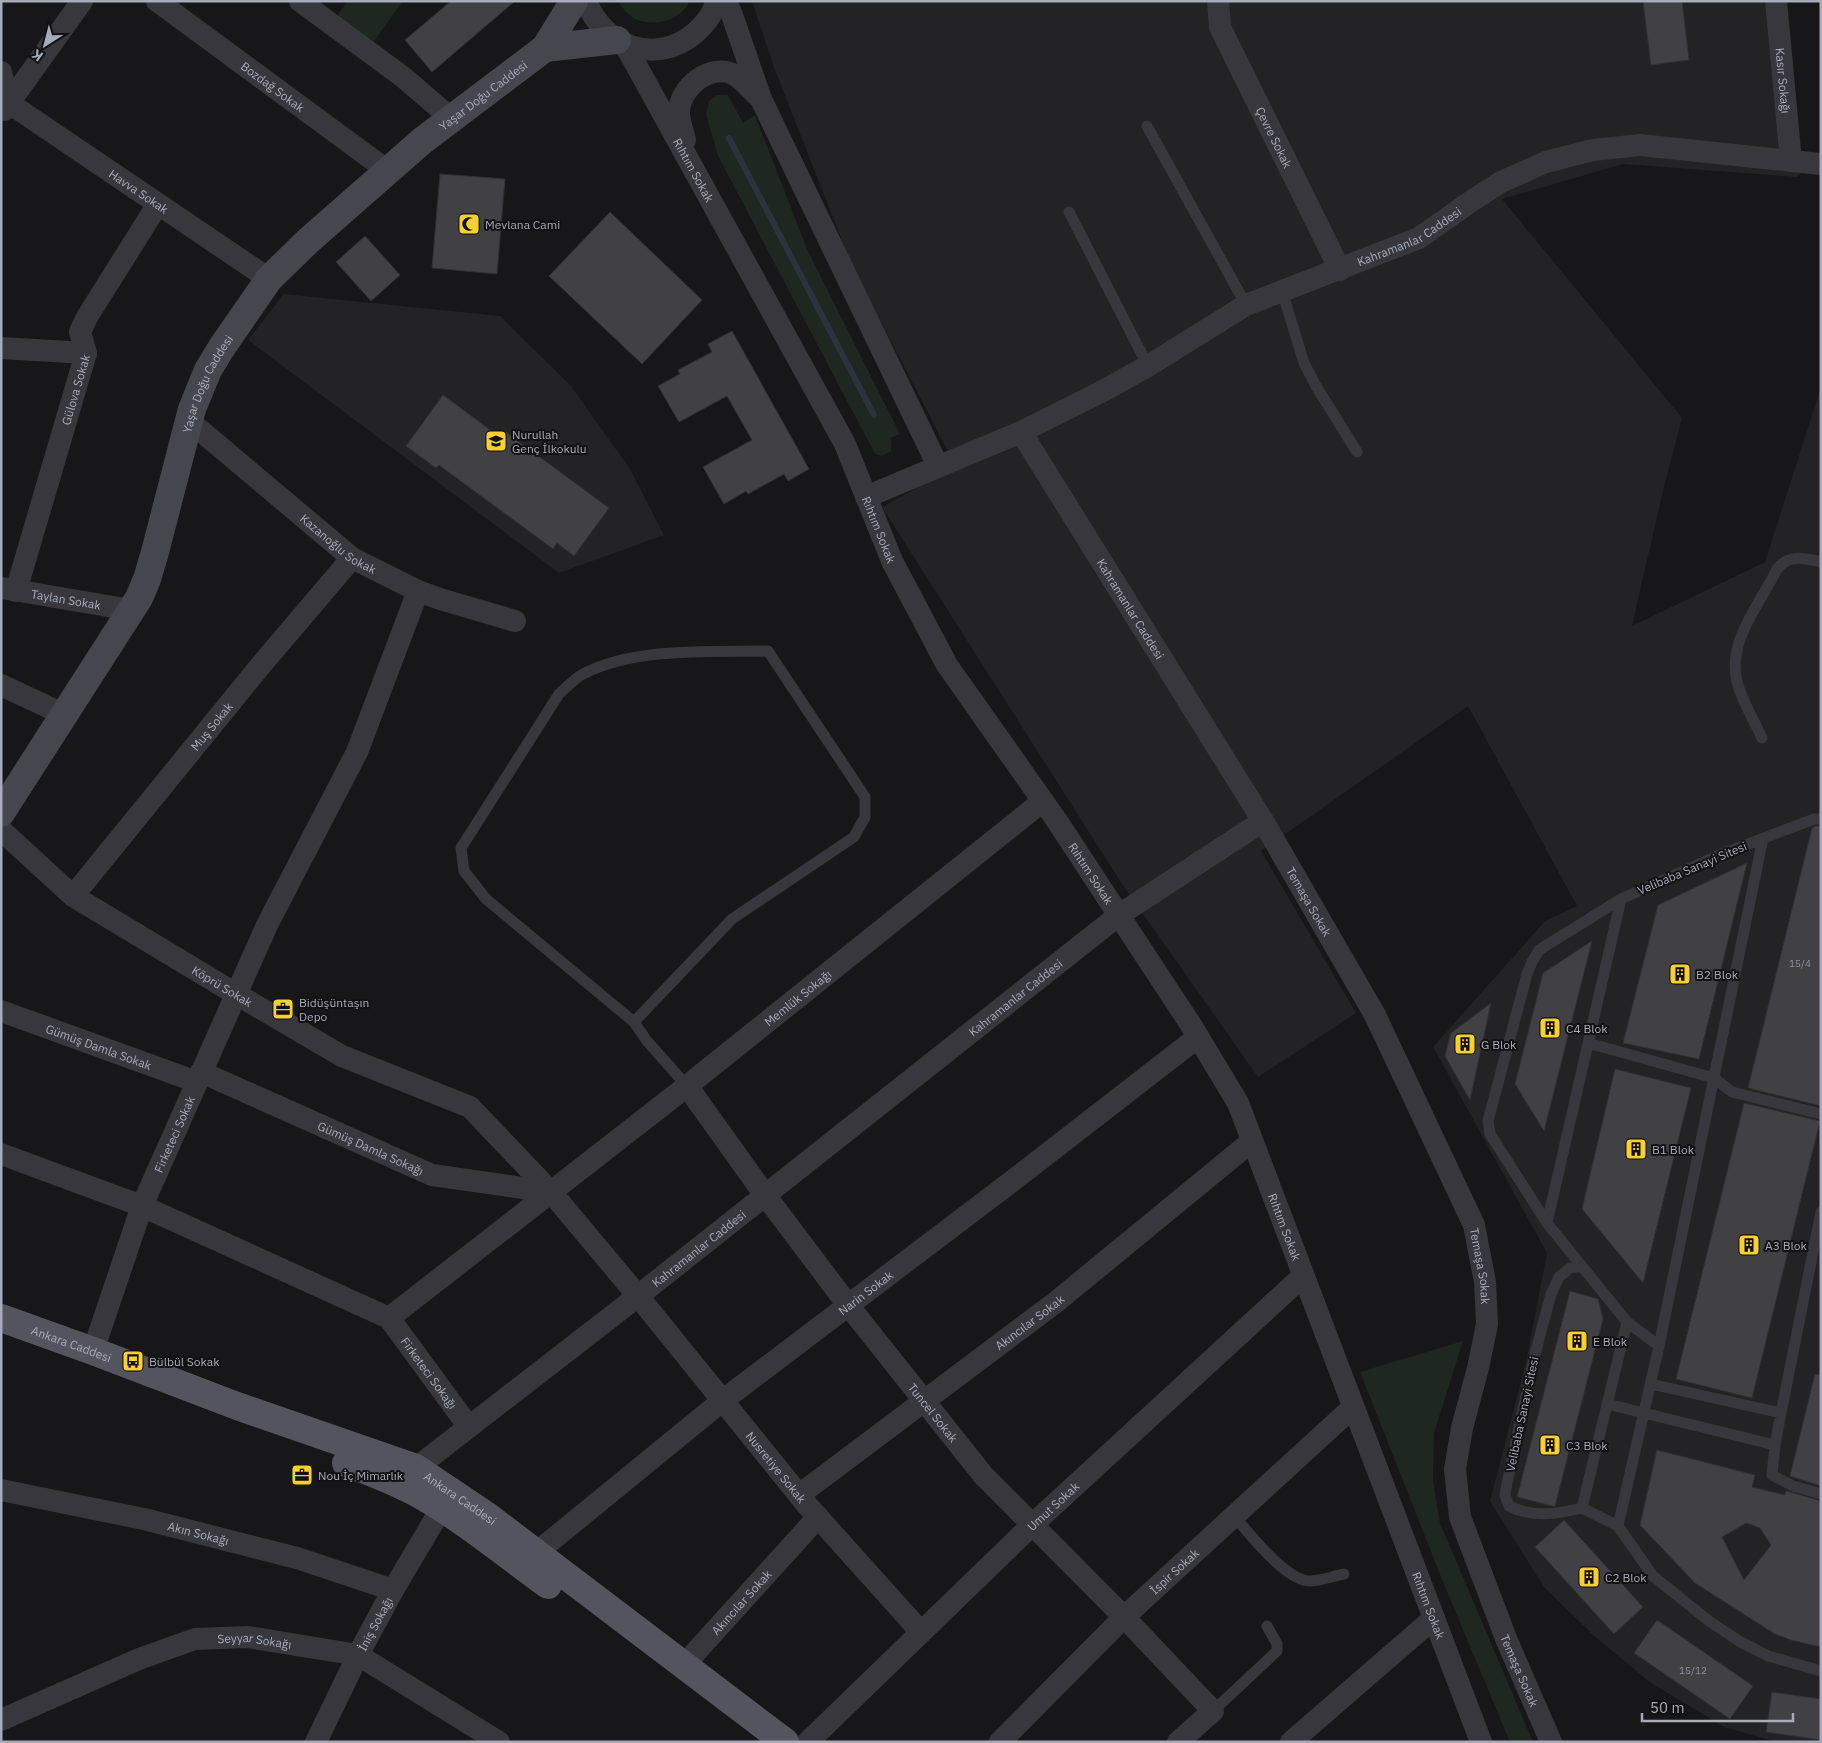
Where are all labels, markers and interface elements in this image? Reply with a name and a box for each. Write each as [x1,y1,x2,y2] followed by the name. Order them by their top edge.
[20,20,70,70] north arrow
[28,45,47,66] text: K
[1773,47,1794,114] street label: Kasır Sokağı
[436,57,530,133] street label: Yaşar Doğu Caddesi
[238,58,308,115] street label: Bozdağ Sokak
[1253,104,1296,171] street label: Çevre Sokak
[670,135,718,205] street label: Rıhtım Sokak
[106,166,172,217] street label: Havva Sokak
[1355,203,1464,269] street label: Kahramanlar Caddesi
[457,212,481,236] mosque icon: Mevlana Cami
[485,217,560,232] place label: Mevlana Cami
[179,332,236,434] street label: Yaşar Doğu Caddesi
[58,352,93,427] street label: Gülova Sokak
[512,427,587,456] place label: Nurullah Genç İlkokulu
[484,429,508,453] school or university icon: Nurullah Genç İlkokulu
[859,494,900,566] street label: Rıhtım Sokak
[297,510,380,577] street label: Kazanoğlu Sokak
[1094,556,1168,662] street label: Kahramanlar Caddesi
[30,586,103,612] street label: Taylan Sokak
[187,698,236,753] street label: Muş Sokak
[1635,838,1749,898] street label: Velibaba Sanayi Sitesi
[1066,840,1117,908] street label: Rıhtım Sokak
[1284,864,1336,939] street label: Temaşa Sokak
[965,956,1065,1039] street label: Kahramanlar Caddesi
[1789,957,1811,970] house number: 15/4
[189,962,256,1010] street label: Köprü Sokak
[1668,962,1692,986] building icon: B2 Blok
[761,966,834,1029] street label: Memlük Sokağı
[1696,967,1739,982] place label: B2 Blok
[299,995,369,1024] place label: Bidüşüntaşın Depo
[271,997,295,1021] office icon: Bidüşüntaşın Depo
[1538,1016,1562,1040] building icon: C4 Blok
[44,1020,154,1073] street label: Gümüş Damla Sokak
[1566,1021,1608,1036] place label: C4 Blok
[1453,1032,1477,1056] building icon: G Blok
[1481,1037,1517,1052] place label: G Blok
[150,1093,198,1175] street label: Firketeci Sokak
[316,1118,426,1178] street label: Gümüş Damla Sokağı
[1624,1137,1648,1161] building icon: B1 Blok
[1652,1142,1695,1157] place label: B1 Blok
[1265,1191,1305,1263] street label: Rıhtım Sokak
[649,1206,748,1290] street label: Kahramanlar Caddesi
[1467,1226,1494,1305] street label: Temaşa Sokak
[1737,1233,1761,1257] building icon: A3 Blok
[1765,1238,1808,1253] place label: A3 Blok
[835,1266,896,1318] street label: Narin Sokak
[992,1291,1067,1353] street label: Akıncılar Sokak
[29,1322,114,1365] street label: Ankara Caddesi
[1565,1329,1589,1353] building icon: E Blok
[398,1334,461,1412] street label: Firketeci Sokağı
[1593,1334,1628,1349] place label: E Blok
[121,1349,145,1373] bus stop icon: Bülbül Sokak
[149,1354,220,1369] place label: Bülbül Sokak
[1502,1355,1542,1473] street label: Velibaba Sanayi Sitesi
[905,1380,962,1446] street label: Tuncel Sokak
[743,1428,810,1506] street label: Nusretiye Sokak
[1538,1433,1562,1457] building icon: C3 Blok
[1566,1438,1608,1453] place label: C3 Blok
[290,1463,314,1487] office icon: Nou İç Mimarlık
[318,1468,404,1483] place label: Nou İç Mimarlık
[421,1468,500,1528] street label: Ankara Caddesi
[1024,1478,1082,1534] street label: Umut Sokak
[166,1518,230,1548] street label: Akın Sokağı
[1147,1545,1202,1597] street label: İspir Sokak
[1577,1565,1601,1589] building icon: C2 Blok
[708,1566,775,1638] street label: Akıncılar Sokak
[1409,1570,1449,1642] street label: Rıhtım Sokak
[1605,1570,1647,1585] place label: C2 Blok
[354,1594,395,1653] street label: İniş Sokağı
[217,1629,293,1652] street label: Seyyar Sokağı
[1498,1632,1542,1710] street label: Temaşa Sokak
[1679,1664,1707,1677] house number: 15/12
[1642,1690,1793,1722] scale bar
[1650,1698,1685,1717] text: 50 m

